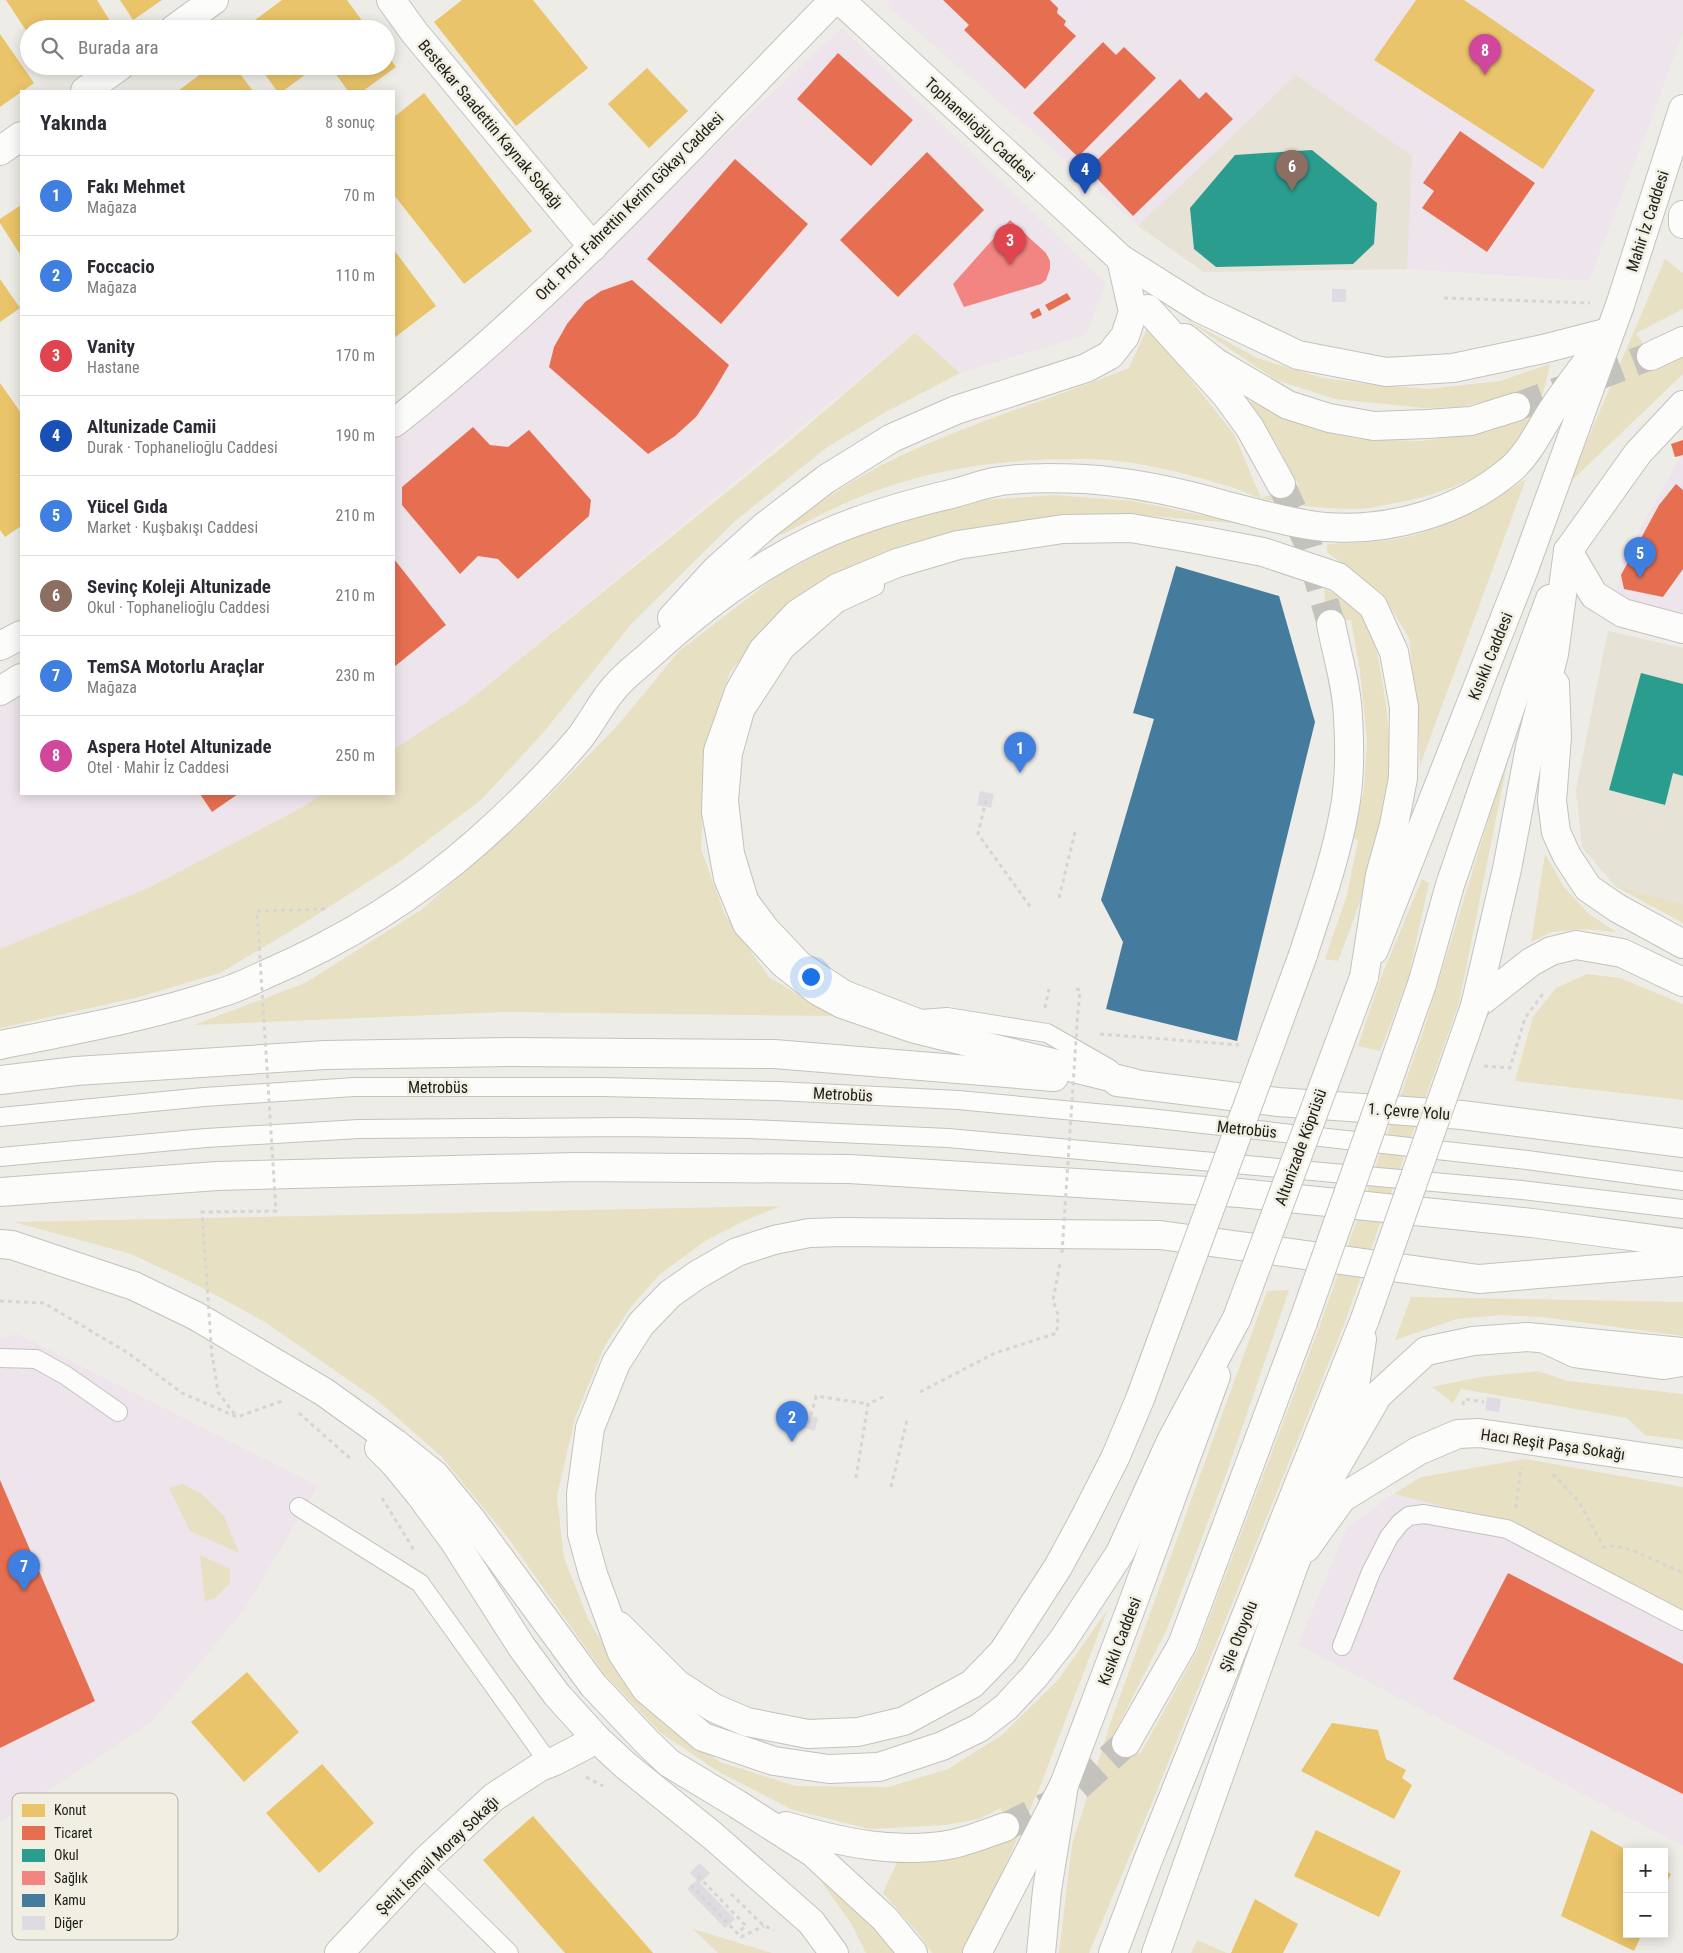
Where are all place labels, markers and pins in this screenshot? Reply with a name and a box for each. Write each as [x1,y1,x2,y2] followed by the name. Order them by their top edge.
[1469,34,1501,75] pin: 8
[1276,150,1308,191] pin: 6
[1069,153,1101,194] pin: 4
[994,224,1026,265] pin: 3
[1624,537,1656,578] pin: 5
[1004,732,1036,773] pin: 1
[776,1401,808,1442] pin: 2
[8,1550,40,1591] pin: 7

